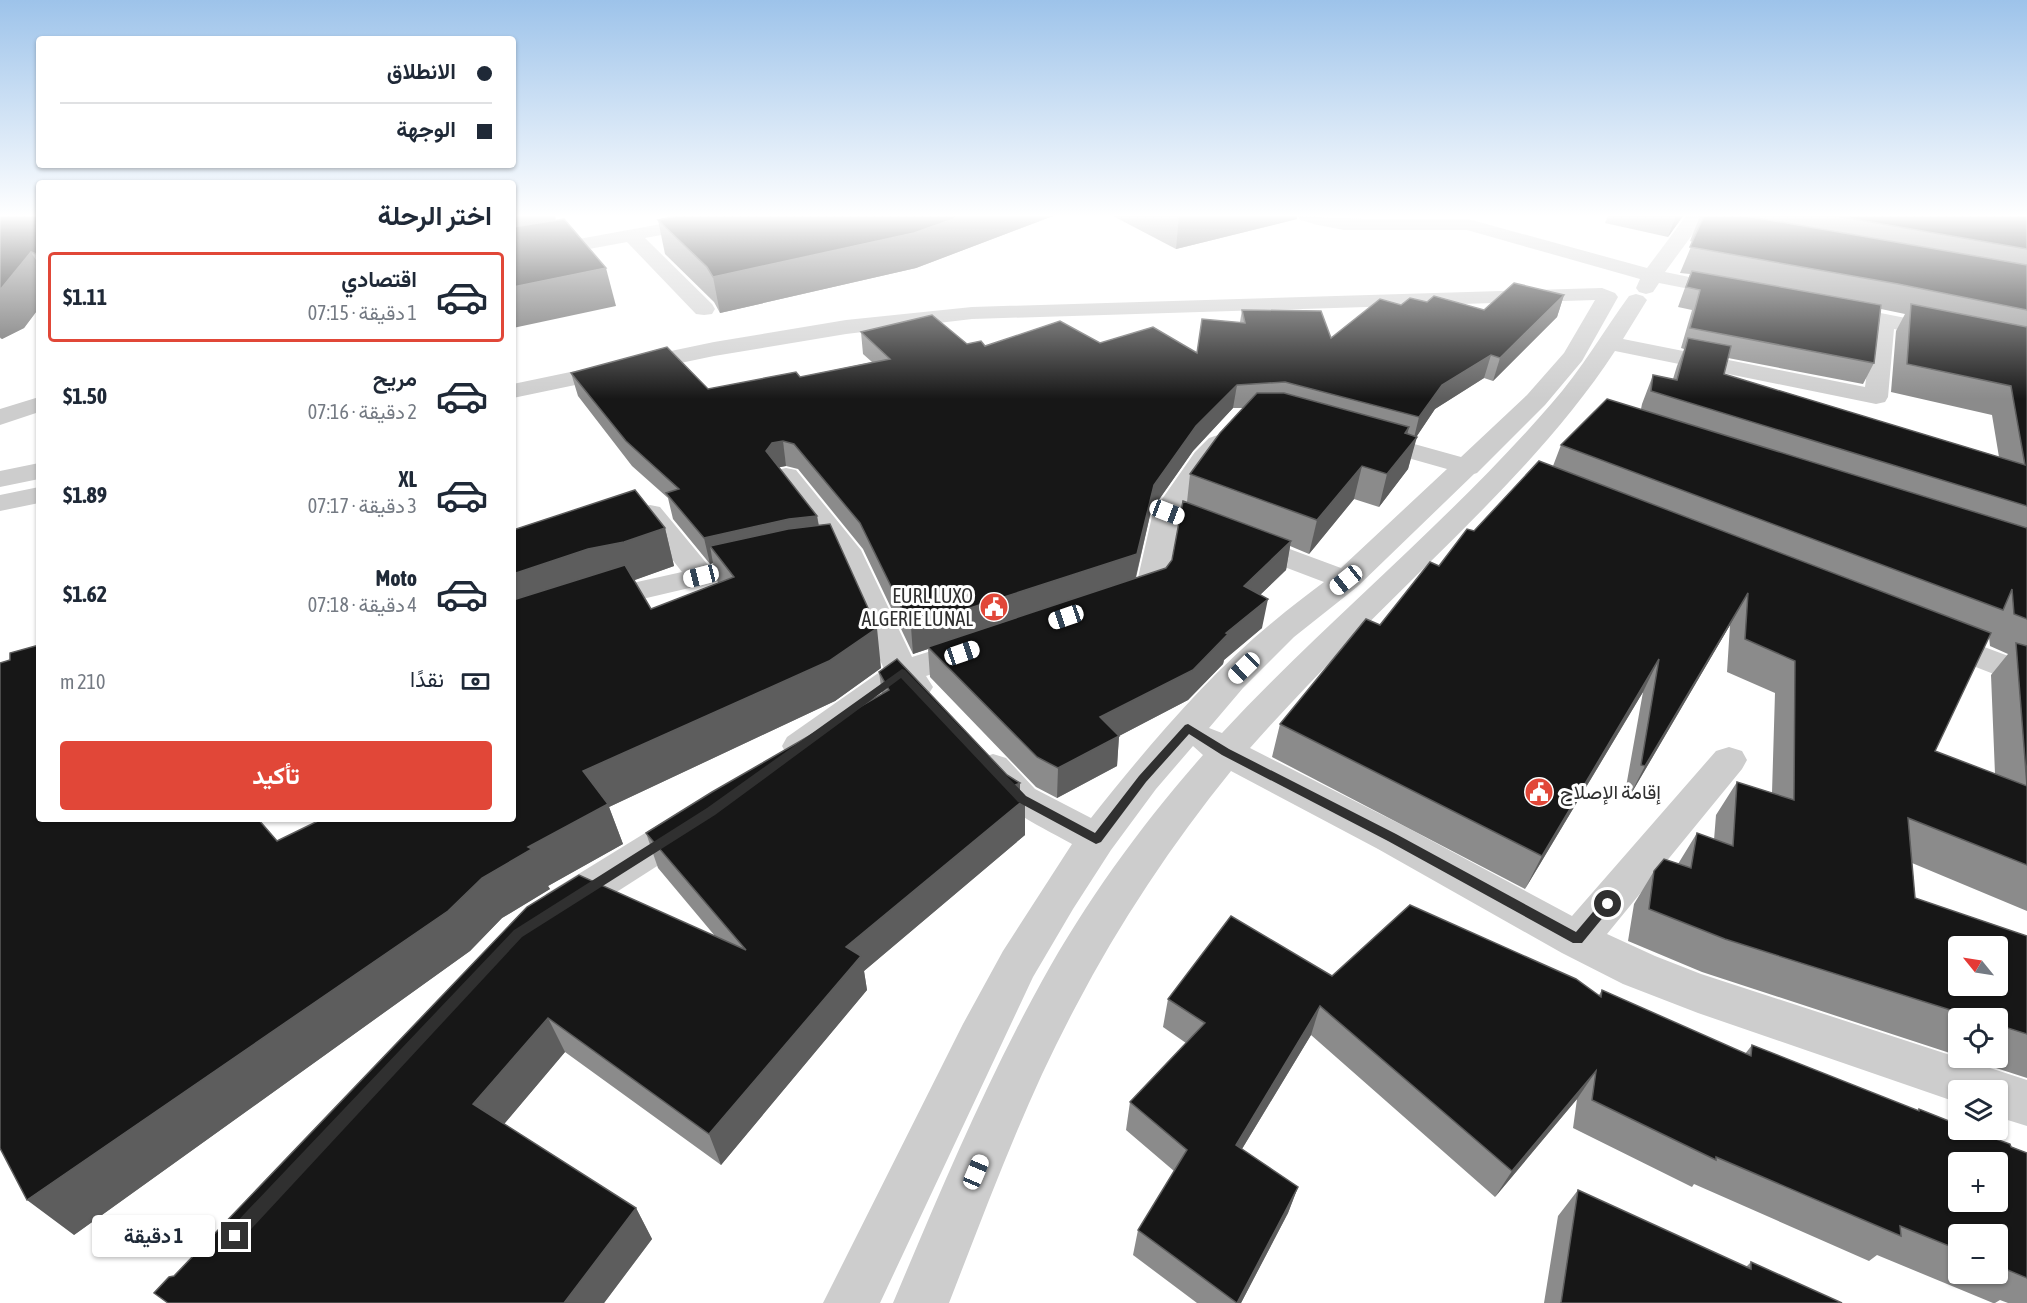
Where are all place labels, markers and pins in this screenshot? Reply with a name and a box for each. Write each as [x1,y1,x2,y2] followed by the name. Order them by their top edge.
[862,584,973,630] place label: EURL LUXO ALGERIE LUNAL
[978,591,1010,623] public building icon: EURL LUXO ALGERIE LUNAL
[1523,776,1555,808] public building icon: إقامة الإصلاح
[1560,780,1661,806] place label: إقامة الإصلاح

